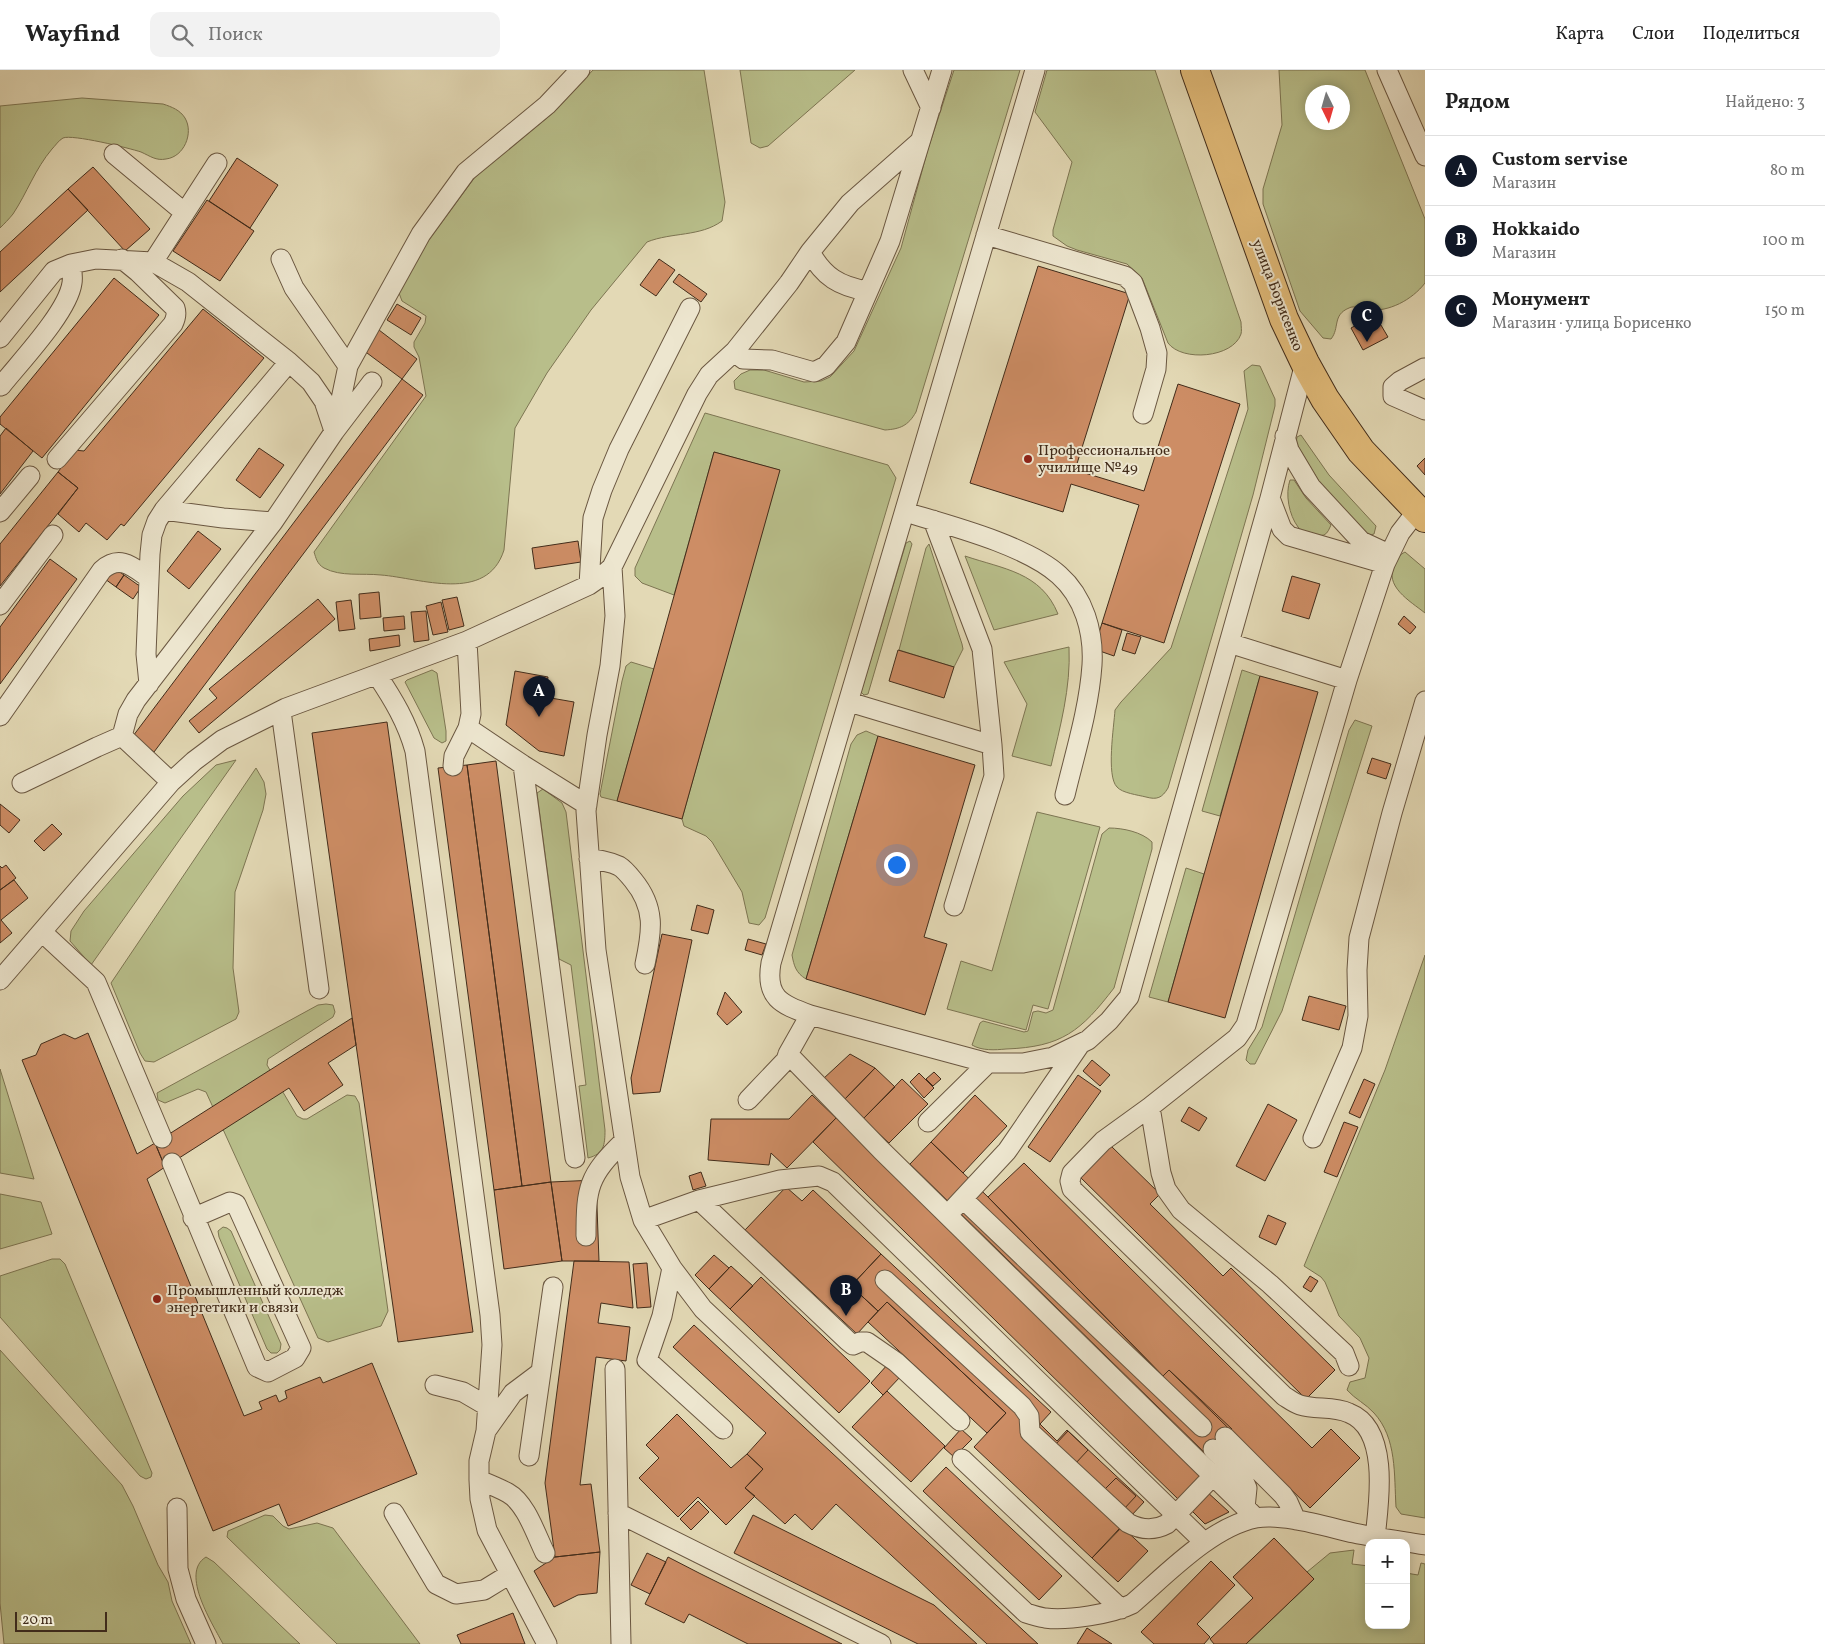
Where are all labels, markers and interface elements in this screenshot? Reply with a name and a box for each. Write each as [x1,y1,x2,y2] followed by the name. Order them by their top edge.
[150,12,500,57] search box
[25,18,120,52] text: Wayfind
[168,21,196,49] icon: search
[208,22,263,48] text: Поиск
[1556,22,1604,47] text: Карта
[1632,22,1674,47] text: Слои
[1702,22,1800,47] text: Поделиться
[1305,85,1350,130] north arrow
[1445,88,1510,117] text: Рядом
[1725,92,1805,114] text: Найдено: 3
[1492,147,1628,173] text: Custom servise
[1455,160,1467,182] text: A
[1770,160,1805,182] text: 80 m
[1492,173,1556,195] text: Магазин
[1492,217,1580,243] text: Hokkaido
[1456,230,1466,252] text: B
[1762,230,1805,252] text: 100 m
[1246,236,1308,355] street label: улица Борисенко
[1492,243,1556,265] text: Магазин
[1492,287,1590,313] text: Монумент
[1456,300,1466,322] text: C
[1764,300,1805,322] text: 150 m
[1351,301,1383,342] pin: C
[1492,313,1692,335] text: Магазин · улица Борисенко
[1038,441,1170,479] place label: Профессиональное училище №49
[1022,453,1034,465] marker: Профессиональное училище №49
[523,676,555,717] pin: A
[884,852,910,878] your location
[830,1275,862,1316] pin: B
[167,1281,344,1319] place label: Промышленный колледж энергетики и связи
[151,1293,163,1305] marker: Промышленный колледж энергетики и связи
[1365,1539,1410,1629] map controls
[1365,1539,1410,1584] button: +
[1365,1584,1410,1629] button: −
[15,1609,108,1632] scale bar
[22,1611,53,1630] text: 20 m

